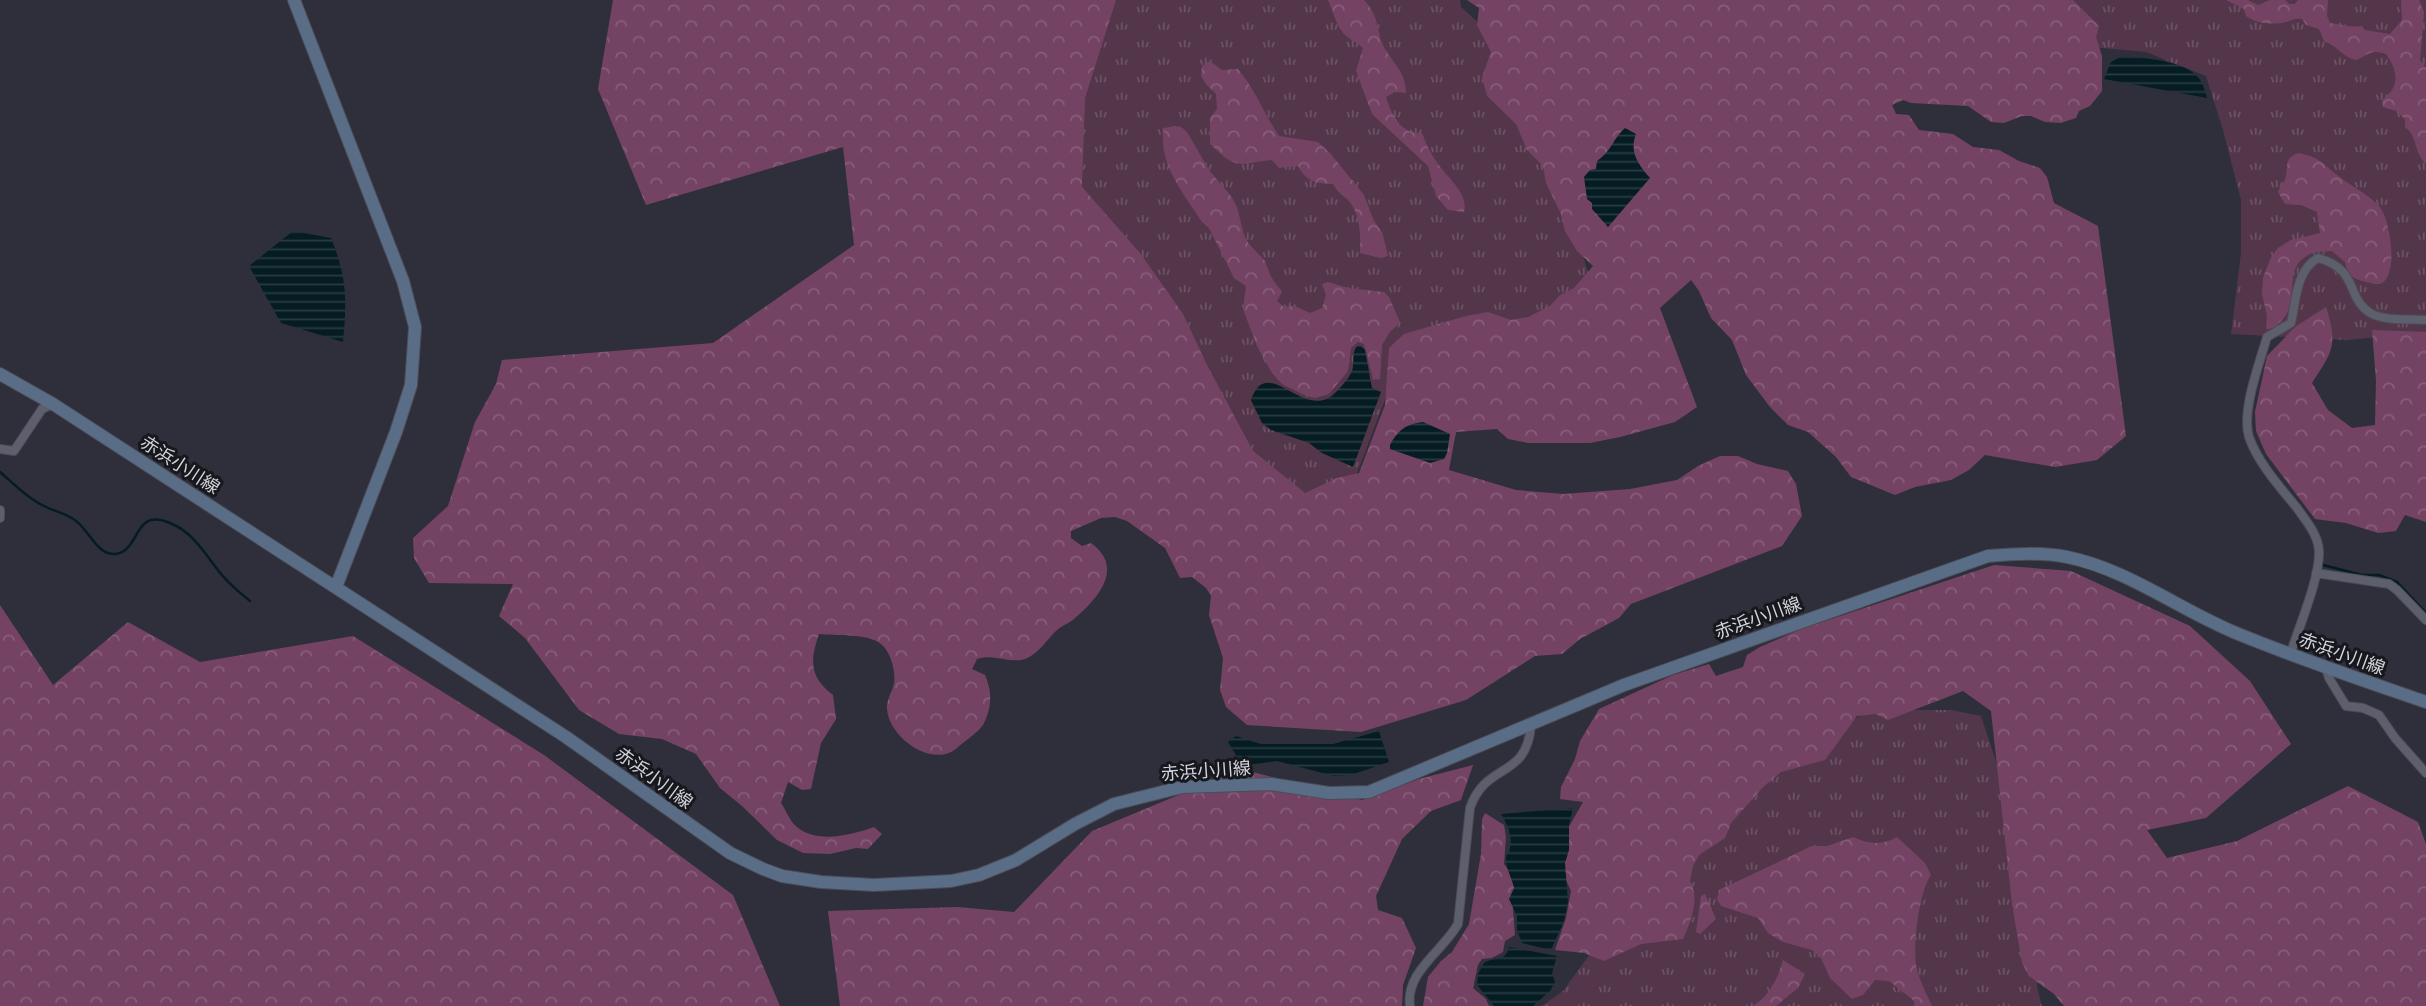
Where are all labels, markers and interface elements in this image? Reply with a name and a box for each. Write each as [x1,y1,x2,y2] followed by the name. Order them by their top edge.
[137,432,223,498] street label: 赤浜小川線
[1712,593,1804,643] street label: 赤浜小川線
[2296,629,2388,679] street label: 赤浜小川線
[612,743,696,813] street label: 赤浜小川線
[1160,758,1252,784] street label: 赤浜小川線

